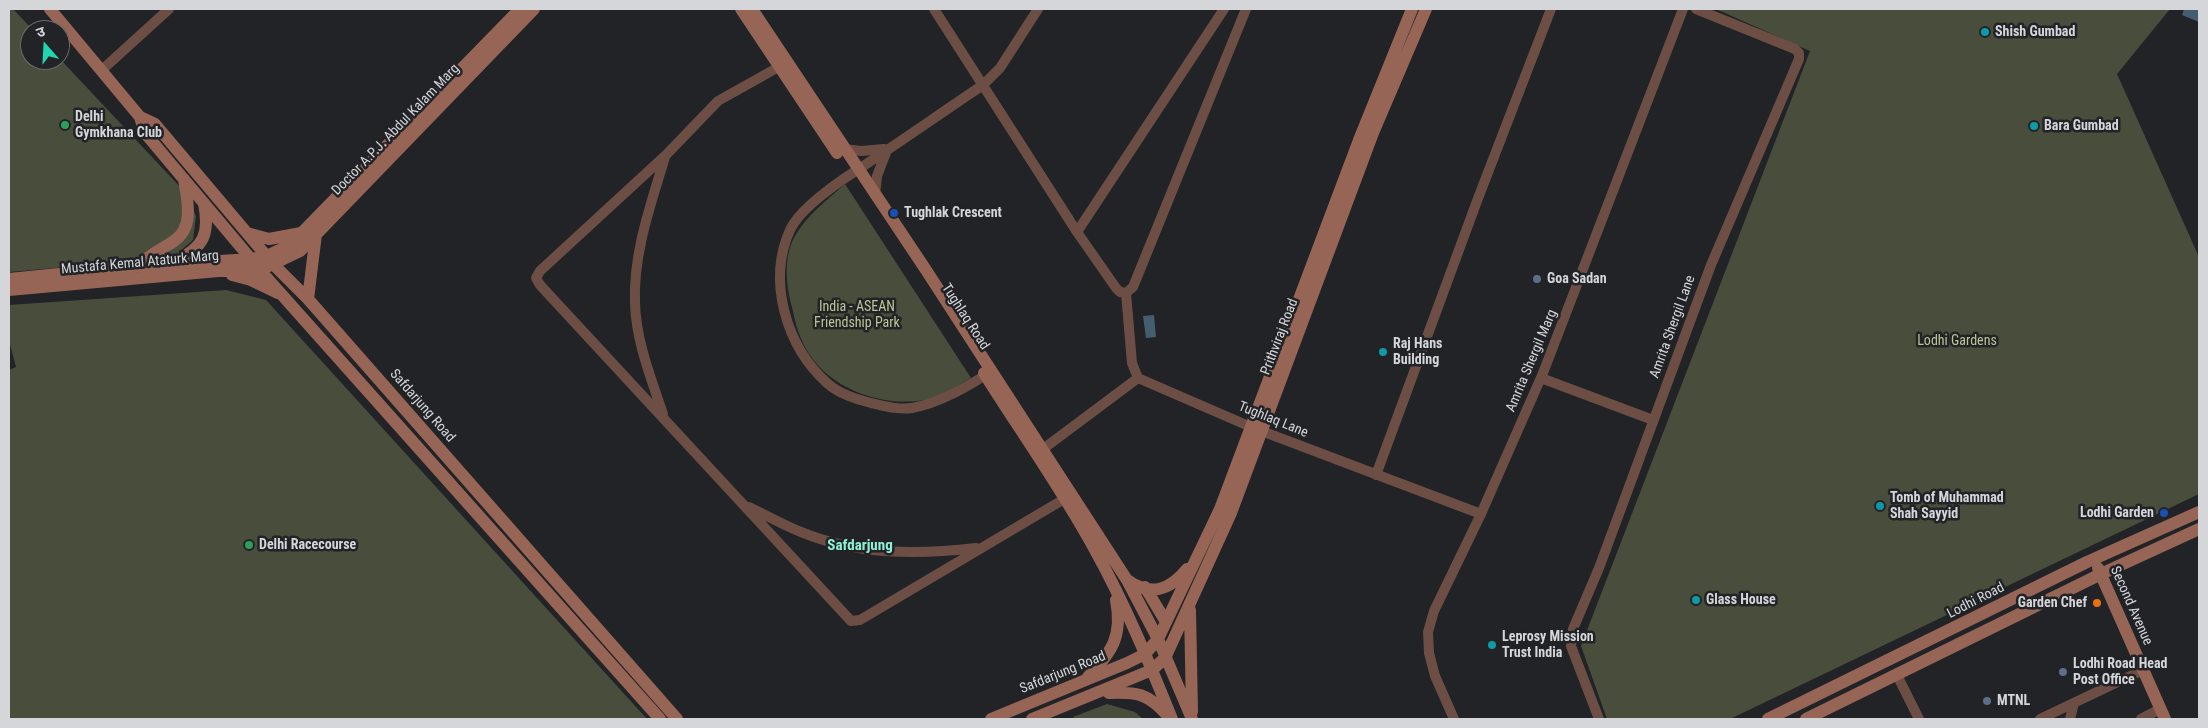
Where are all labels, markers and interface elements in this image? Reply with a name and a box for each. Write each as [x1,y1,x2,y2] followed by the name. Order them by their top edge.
[20,20,70,70] north arrow
[34,23,47,41] text: उ
[1995,24,2075,40] place label: Shish Gumbad
[1979,26,1991,38] marker: Shish Gumbad
[329,61,463,199] street label: Doctor A.P.J. Abdul Kalam Marg
[75,109,162,142] place label: Delhi Gymkhana Club
[2044,118,2119,134] place label: Bara Gumbad
[59,119,71,131] marker: Delhi Gymkhana Club
[2028,120,2040,132] marker: Bara Gumbad
[904,205,1002,221] place label: Tughlak Crescent
[888,207,900,219] marker: Tughlak Crescent
[60,248,220,278] street label: Mustafa Kemal Ataturk Marg
[1547,271,1607,287] place label: Goa Sadan
[1531,273,1543,285] marker: Goa Sadan
[1647,273,1699,381] street label: Amrita Shergil Lane
[937,281,993,353] street label: Tughlaq Road
[1258,296,1302,378] street label: Prithviraj Road
[814,299,900,332] park label: India - ASEAN Friendship Park
[1503,307,1561,415] street label: Amrita Shergil Marg
[1917,333,1997,349] park label: Lodhi Gardens
[1393,336,1442,368] place label: Raj Hans Building
[1377,346,1389,358] marker: Raj Hans Building
[386,366,458,446] street label: Safdarjung Road
[1236,398,1310,442] street label: Tughlaq Lane
[1890,490,2004,522] place label: Tomb of Muhammad Shah Sayyid
[1874,500,1886,512] marker: Tomb of Muhammad Shah Sayyid
[2080,505,2154,521] place label: Lodhi Garden
[2158,507,2170,519] marker: Lodhi Garden
[259,537,356,553] place label: Delhi Racecourse
[827,537,893,555] district label: Safdarjung
[243,539,255,551] marker: Delhi Racecourse
[2106,564,2156,648] street label: Second Avenue
[1945,579,2007,623] street label: Lodhi Road
[1706,592,1776,608] place label: Glass House
[1690,594,1702,606] marker: Glass House
[2018,595,2087,611] place label: Garden Chef
[2091,597,2103,609] marker: Garden Chef
[1502,629,1594,662] place label: Leprosy Mission Trust India
[1486,639,1498,651] marker: Leprosy Mission Trust India
[1018,648,1108,698] street label: Safdarjung Road
[2073,656,2168,689] place label: Lodhi Road Head Post Office
[2057,666,2069,678] marker: Lodhi Road Head Post Office
[1997,693,2030,709] place label: MTNL
[1981,695,1993,707] marker: MTNL

